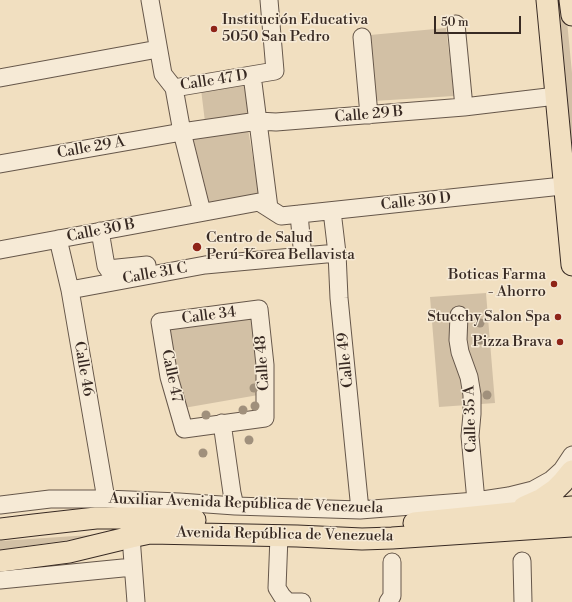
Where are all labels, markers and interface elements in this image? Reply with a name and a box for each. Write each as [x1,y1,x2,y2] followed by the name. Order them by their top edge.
[436,8,523,34] scale bar
[222,11,368,46] place label: Institución Educativa 5050 San Pedro
[441,15,469,30] text: 50 m
[209,24,219,34] marker: Institución Educativa 5050 San Pedro
[179,67,249,95] street label: Calle 47 D
[334,103,404,127] street label: Calle 29 B
[56,133,126,163] street label: Calle 29 A
[380,189,452,215] street label: Calle 30 D
[65,216,137,246] street label: Calle 30 B
[206,229,355,264] place label: Centro de Salud Perú-Korea Bellavista
[191,241,203,253] marker: Centro de Salud Perú-Korea Bellavista
[121,259,189,289] street label: Calle 31 C
[448,266,546,301] place label: Boticas Farma - Ahorro
[549,279,559,289] marker: Boticas Farma - Ahorro
[181,304,237,328] street label: Calle 34
[427,308,550,326] place label: Stucchy Salon Spa
[553,312,563,322] marker: Stucchy Salon Spa
[334,331,358,389] street label: Calle 49
[472,333,552,351] place label: Pizza Brava
[252,335,274,391] street label: Calle 48
[555,337,565,347] marker: Pizza Brava
[69,340,97,398] street label: Calle 46
[157,348,185,404] street label: Calle 47
[461,385,481,453] street label: Calle 35 A
[108,490,384,518] street label: Auxiliar Avenida República de Venezuela
[176,524,394,546] street label: Avenida República de Venezuela

